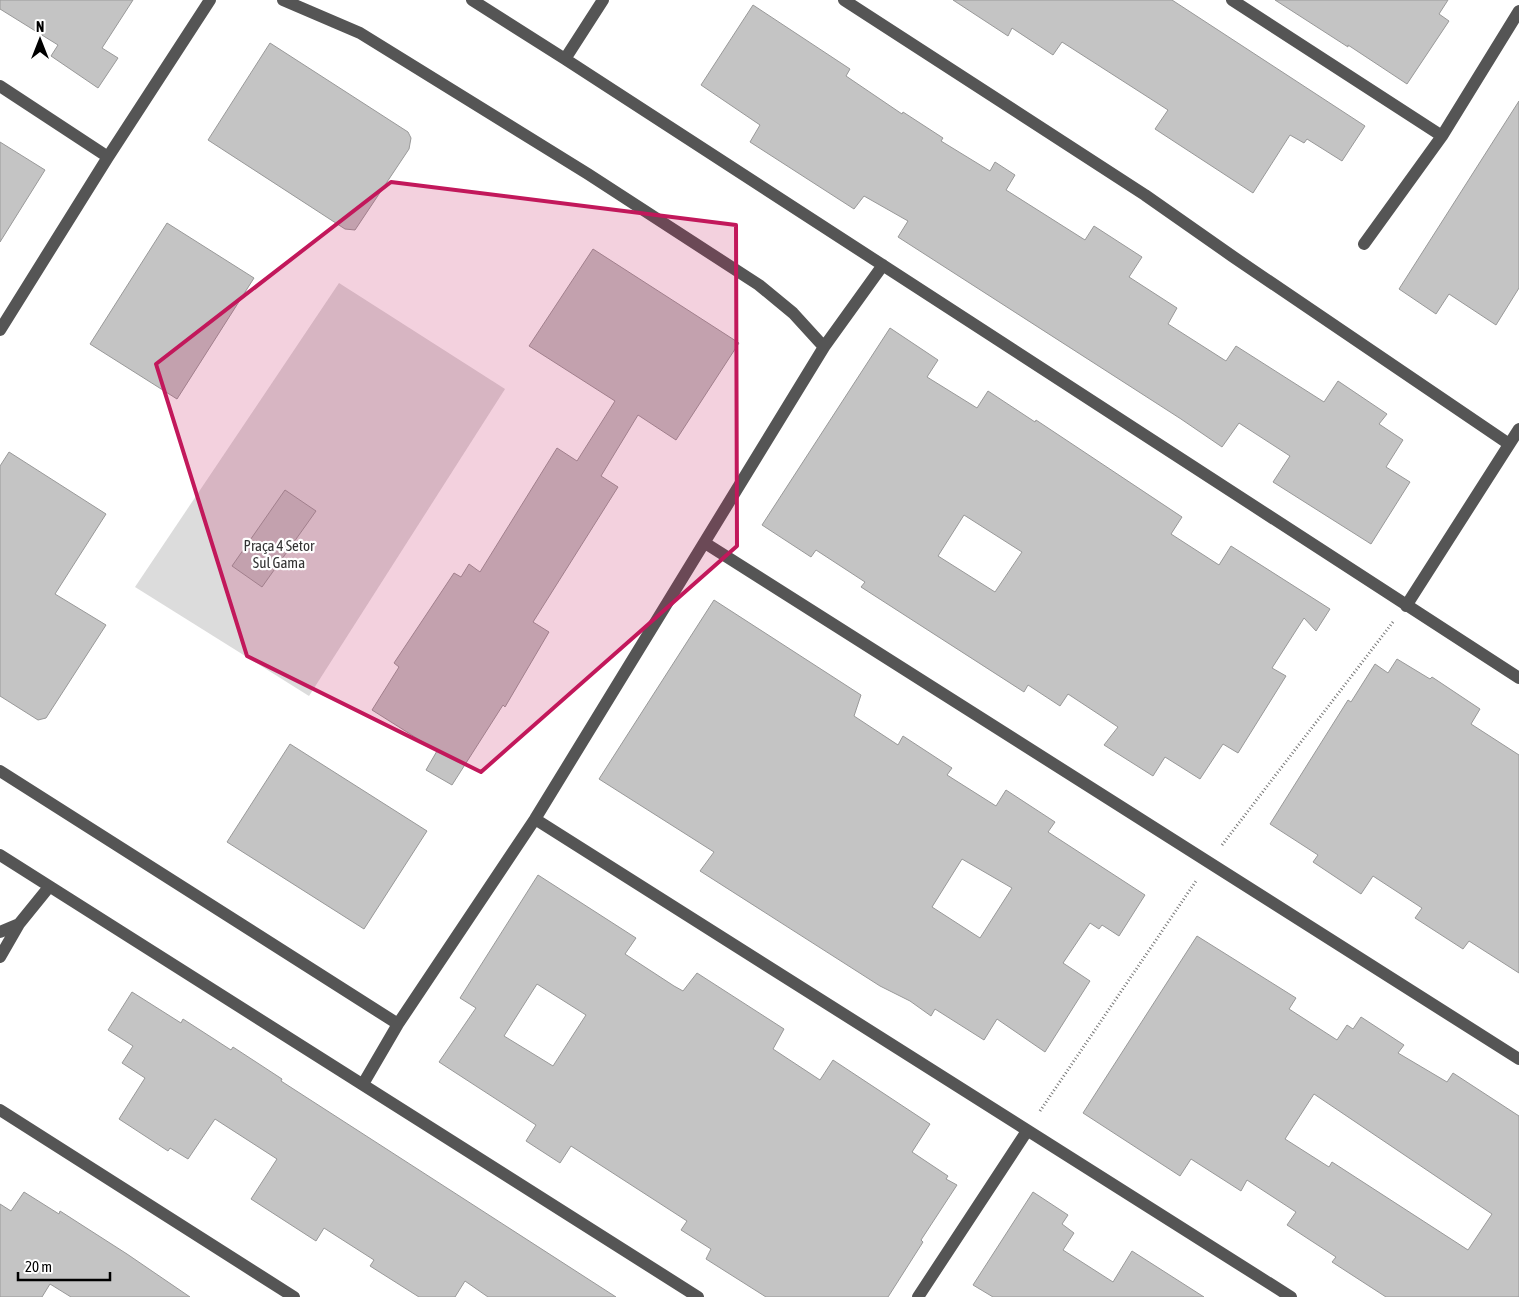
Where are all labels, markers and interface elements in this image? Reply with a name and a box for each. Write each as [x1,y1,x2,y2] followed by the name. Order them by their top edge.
[15,15,65,65] north arrow
[36,19,44,35] text: N
[244,537,315,571] park label: Praça 4 Setor Sul Gama
[18,1250,110,1282] scale bar
[25,1258,52,1275] text: 20 m

